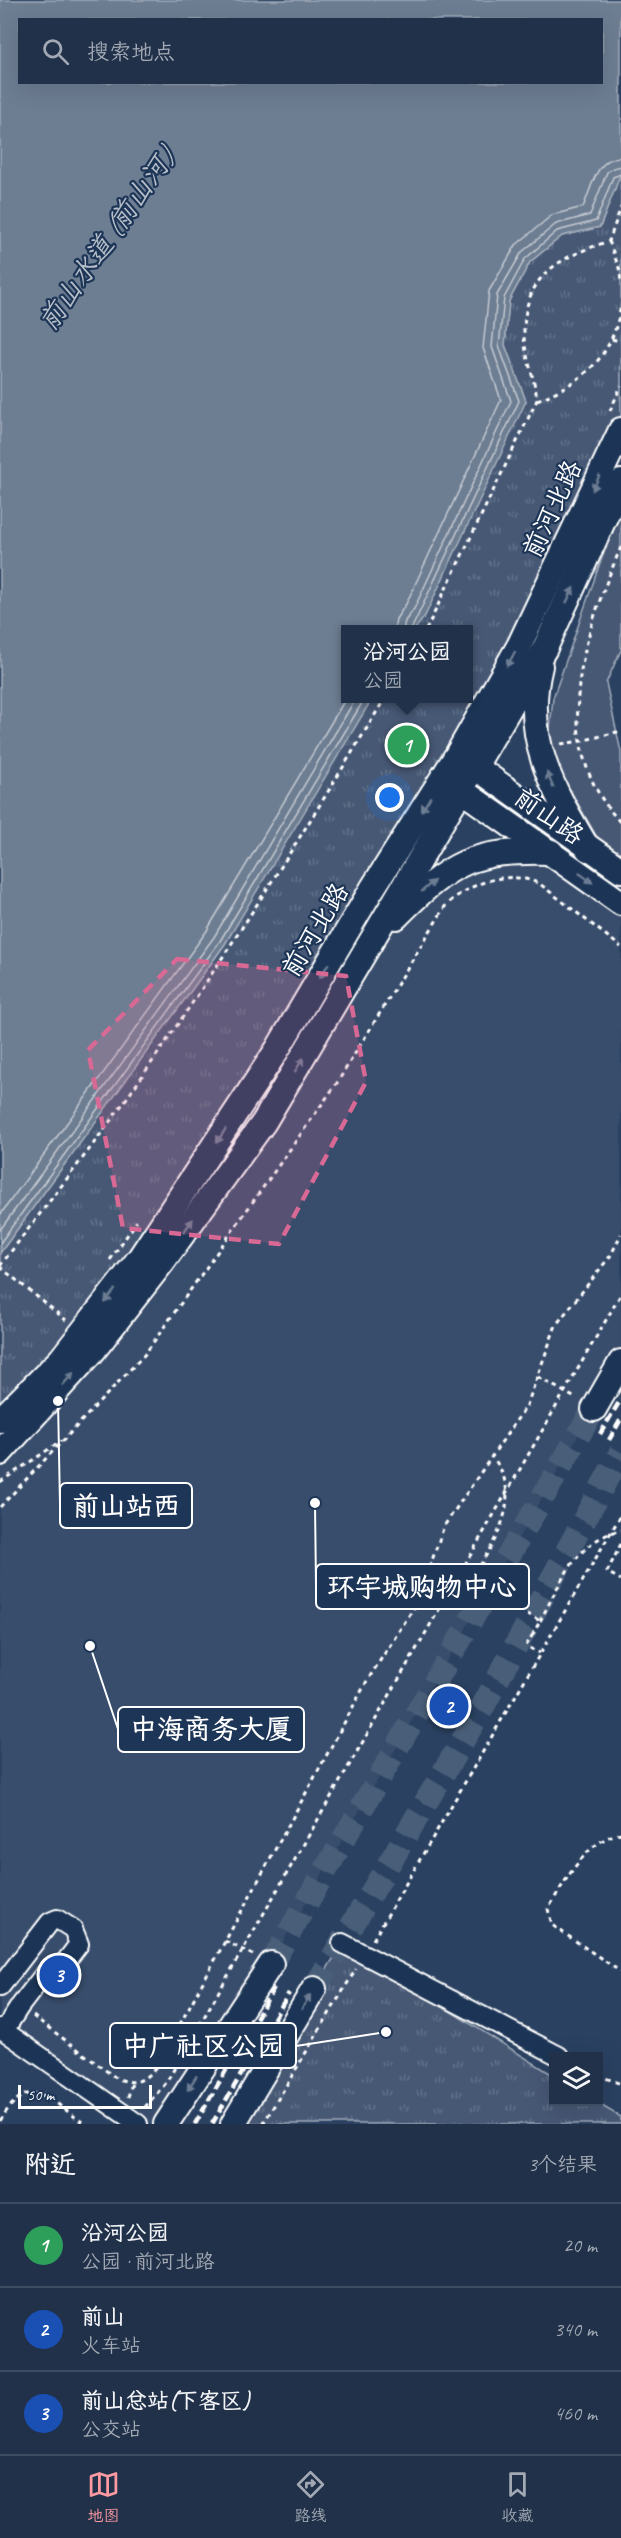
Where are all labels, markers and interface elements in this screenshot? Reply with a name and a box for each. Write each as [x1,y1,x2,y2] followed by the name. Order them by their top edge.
[18,18,603,84] search box
[39,35,72,68] icon: search
[87,38,175,66] text: 搜索地点
[31,138,185,337] water label: 前山水道 (前山河)
[515,455,589,563] street label: 前河北路
[591,475,600,492] one-way arrow
[565,586,574,603] one-way arrow
[341,625,473,703] popup
[363,638,451,666] text: 沿河公园
[506,651,516,668] one-way arrow
[363,668,403,693] text: 公园
[388,722,426,768] pin: 1
[545,770,555,788] one-way arrow
[508,780,590,852] street label: 前山路
[375,783,404,812] your location
[420,796,432,812] one-way arrow
[578,872,594,884] one-way arrow
[274,877,356,983] street label: 前河北路
[420,880,435,893] one-way arrow
[319,963,329,980] one-way arrow
[294,1057,305,1073] one-way arrow
[215,1128,226,1144] one-way arrow
[182,1218,194,1233] one-way arrow
[105,1289,117,1304] one-way arrow
[61,1371,75,1386] one-way arrow
[60,1483,192,1528] callout: 前山站西
[72,1489,180,1523] text: 前山站西
[316,1564,529,1609] callout: 环宇城购物中心
[328,1570,517,1604] text: 环宇城购物中心
[430,1684,468,1728] pin: 2
[118,1707,304,1752] callout: 中海商务大厦
[130,1712,292,1746] text: 中海商务大厦
[40,1952,78,1998] pin: 3
[301,1994,312,2010] one-way arrow
[110,2023,296,2068] callout: 中广社区公园
[122,2029,284,2063] text: 中广社区公园
[549,2052,603,2106] map controls
[549,2052,603,2106] button: layers
[187,2075,198,2091] one-way arrow
[18,2082,152,2110] scale bar
[27,2085,54,2105] text: 50 m
[24,2148,76,2181] text: 附近
[528,2152,597,2177] text: 3个结果
[81,2219,169,2247] text: 沿河公园
[39,2233,48,2258] text: 1
[563,2233,597,2258] text: 20 m
[81,2249,214,2274] text: 公园 · 前河北路
[81,2303,125,2331] text: 前山
[39,2317,48,2342] text: 2
[554,2317,597,2342] text: 340 m
[81,2333,141,2358] text: 火车站
[81,2387,250,2415] text: 前山总站(下客区)
[39,2401,48,2426] text: 3
[554,2401,597,2426] text: 460 m
[81,2417,141,2442] text: 公交站
[87,2468,120,2526] tab: 地图
[294,2468,327,2526] tab: 路线
[501,2468,534,2526] tab: 收藏

